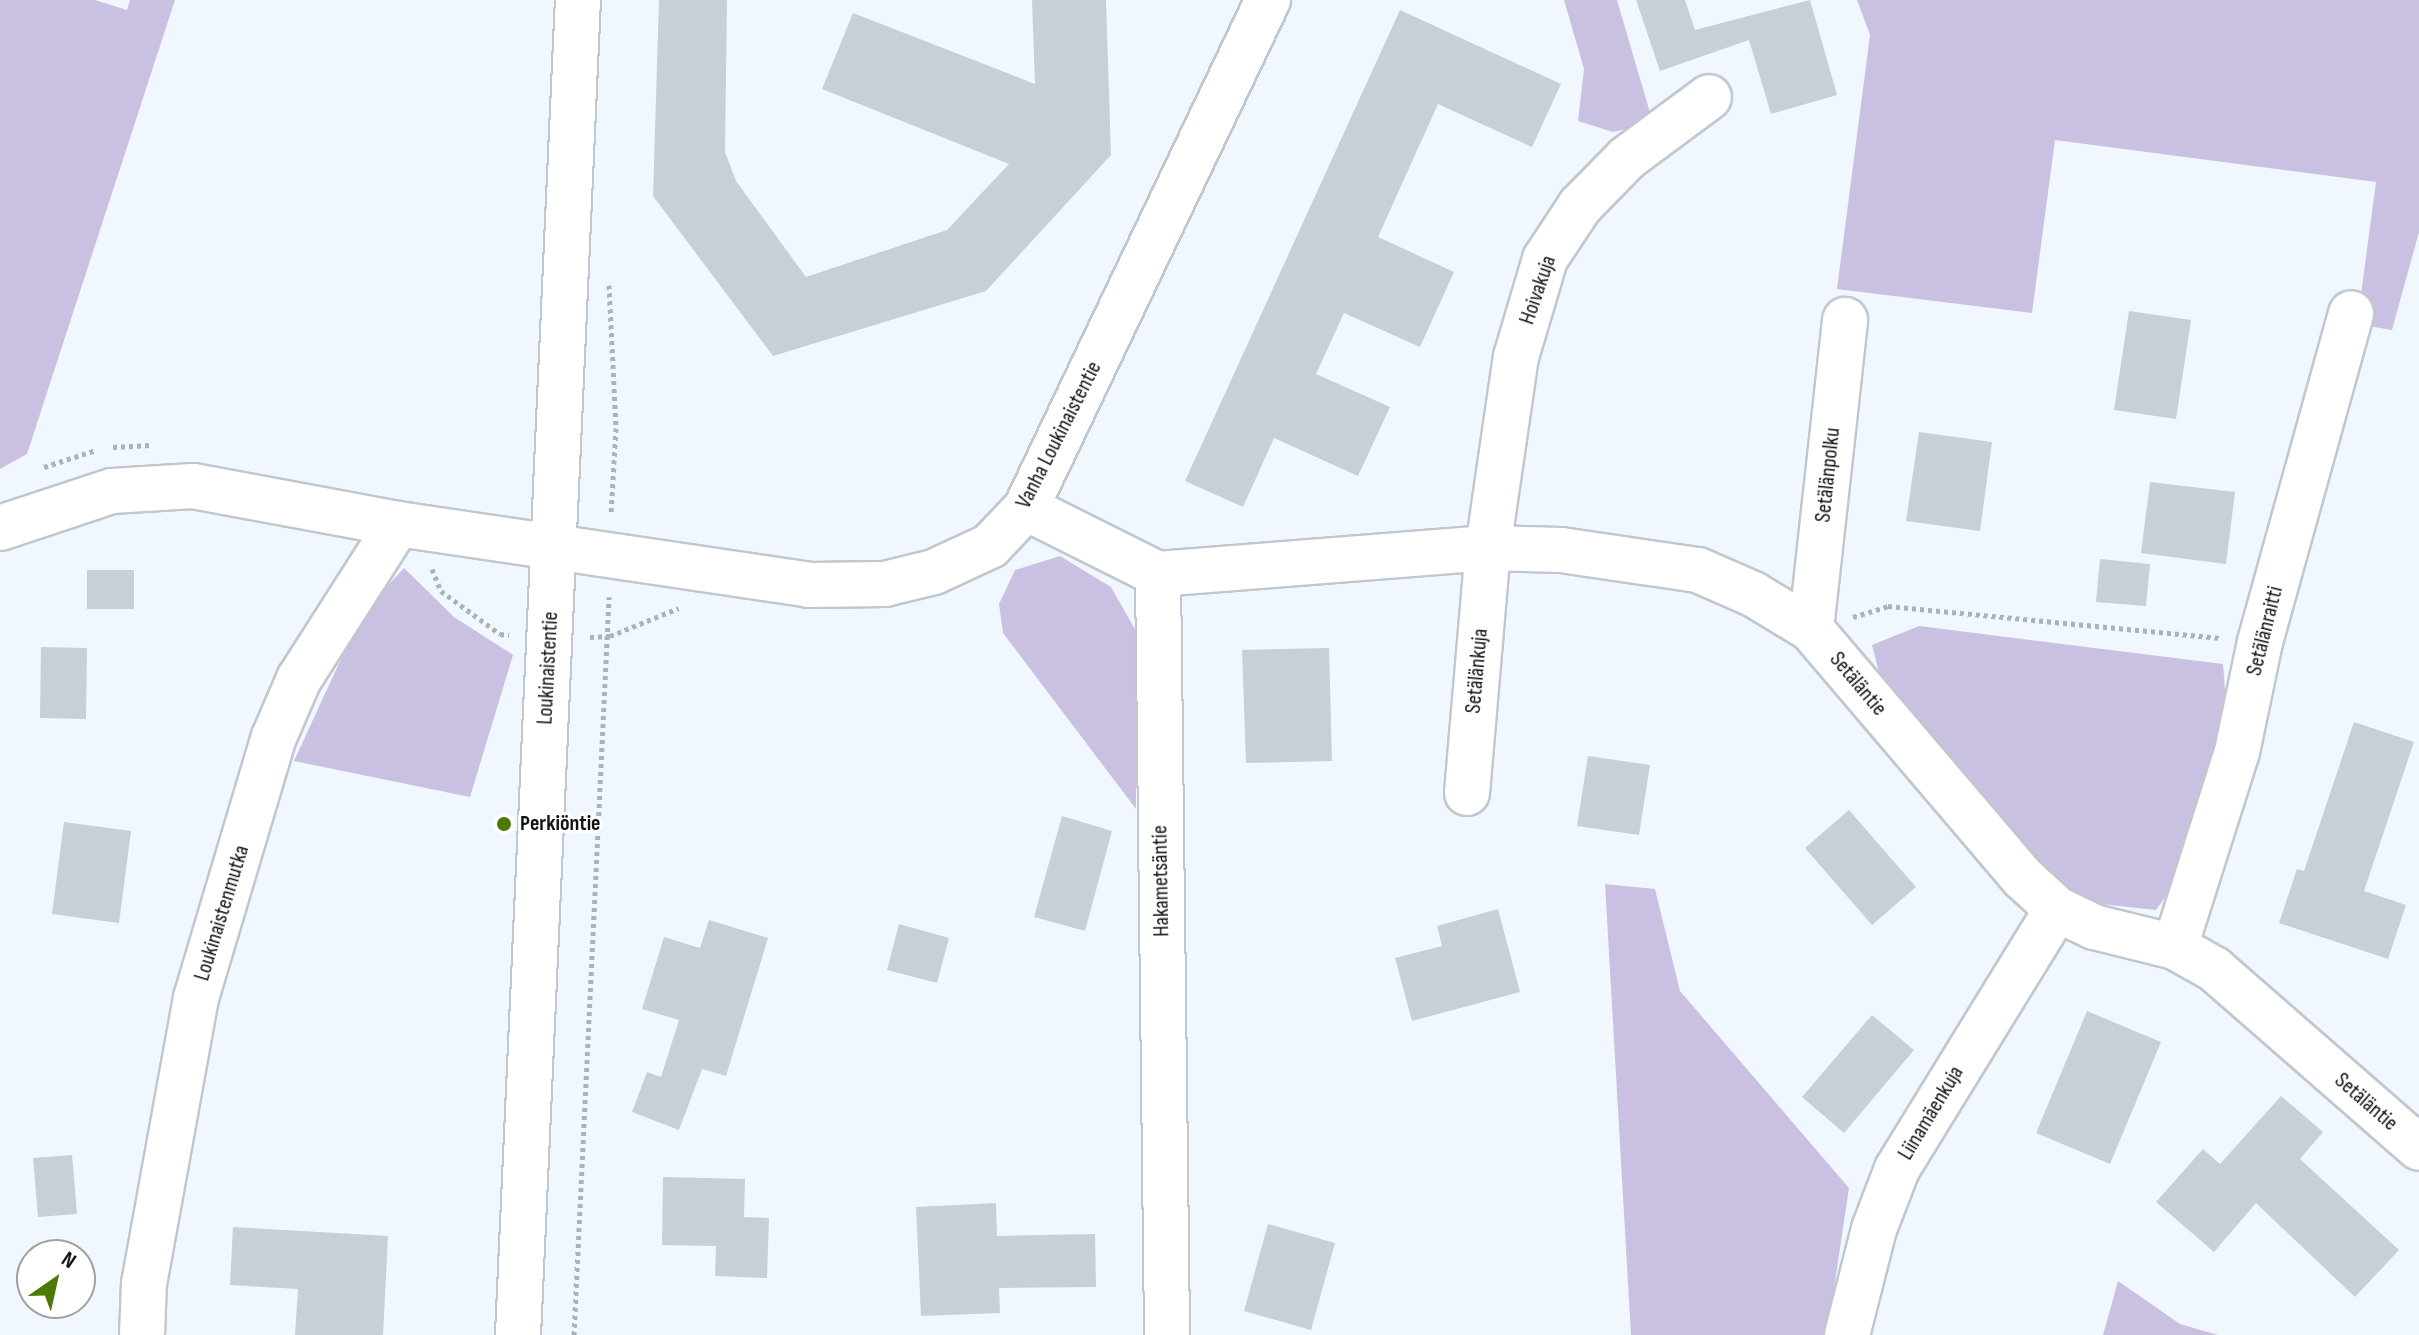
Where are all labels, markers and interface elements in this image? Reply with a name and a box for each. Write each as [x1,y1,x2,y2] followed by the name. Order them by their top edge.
[1514,252,1562,328] street label: Hoivakuja
[1011,357,1107,513] street label: Vanha Loukinaistentie
[1810,426,1846,524] street label: Setälänpolku
[2241,584,2289,678] street label: Setälänraitti
[532,611,564,725] street label: Loukinaistentie
[1460,627,1494,715] street label: Setälänkuja
[1824,647,1892,721] street label: Setäläntie
[520,811,600,837] place label: Perkiöntie
[495,815,513,833] marker: Perkiöntie
[1147,825,1175,937] street label: Hakametsäntie
[189,842,255,984] street label: Loukinaistenmutka
[1893,1061,1969,1165] street label: Liinamäenkuja
[2329,1067,2403,1137] street label: Setäläntie
[16,1239,96,1319] north arrow
[56,1246,81,1275] text: N

